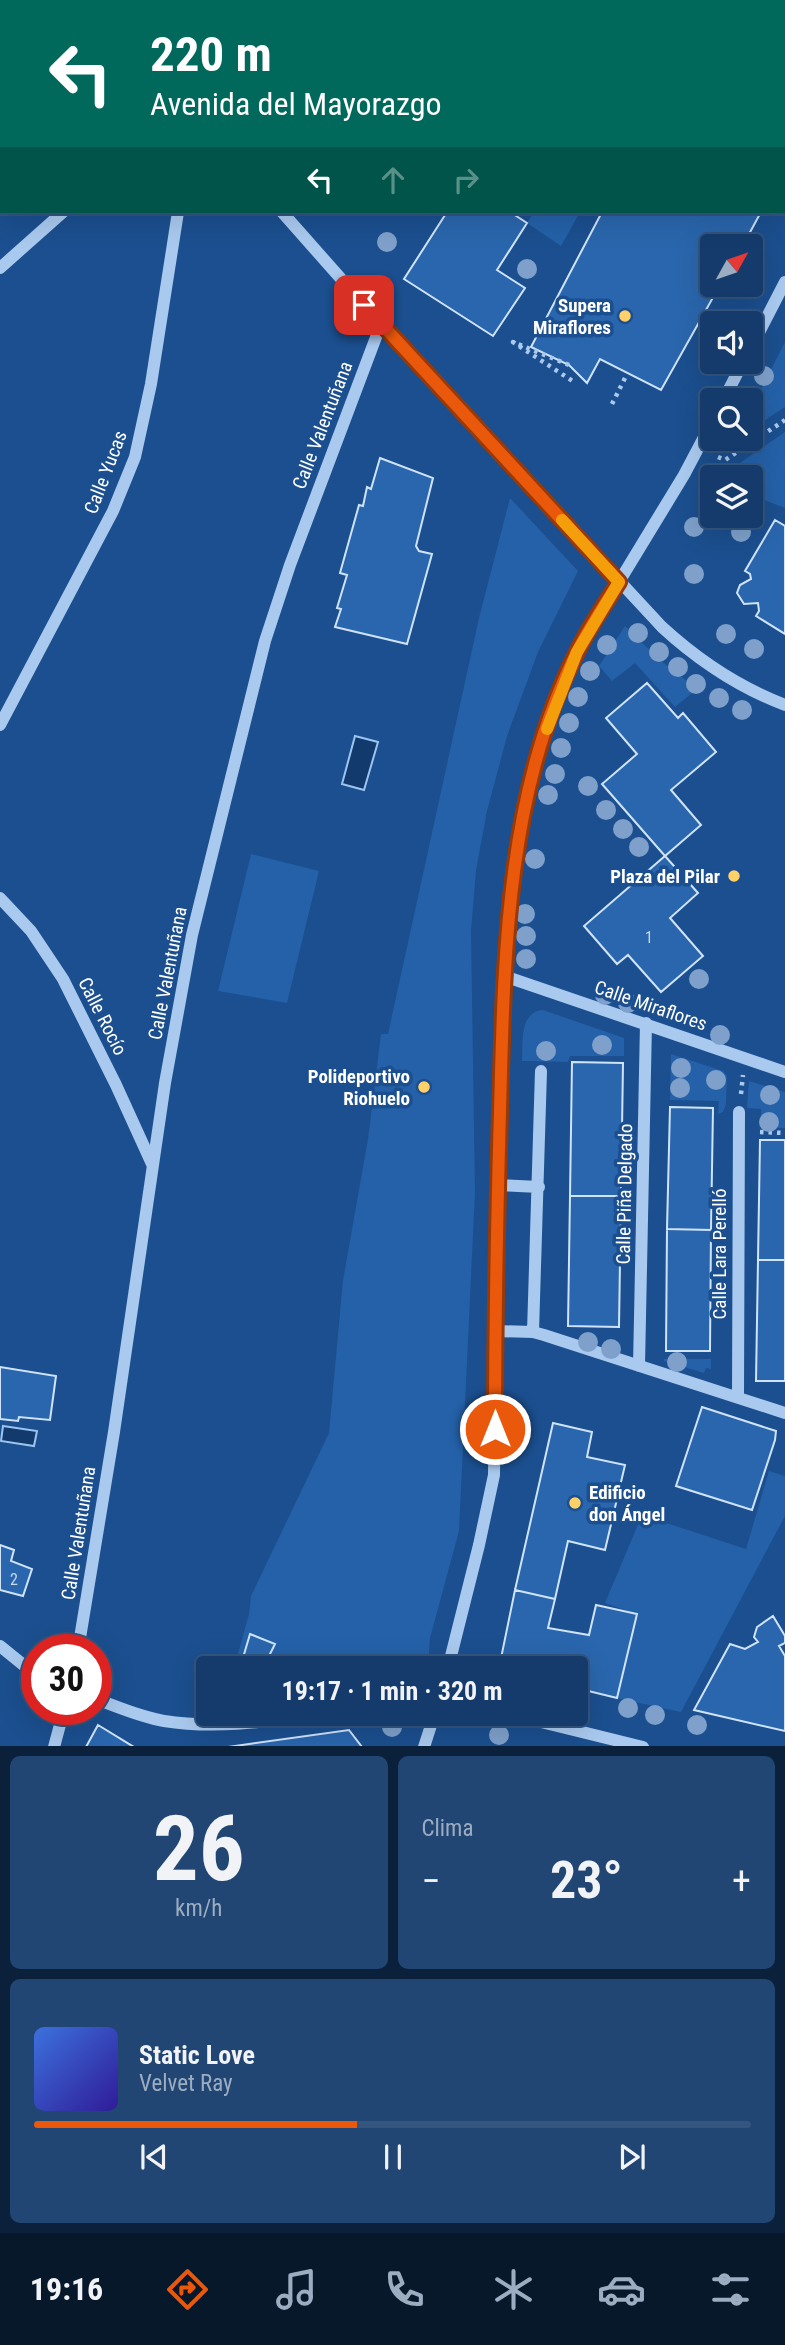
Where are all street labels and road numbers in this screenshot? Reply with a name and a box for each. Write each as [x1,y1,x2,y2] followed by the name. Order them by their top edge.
[288,358,357,492] street label: Calle Valentuñana
[79,427,132,517] street label: Calle Yucas
[143,905,192,1042] street label: Calle Valentuñana
[73,973,132,1059] street label: Calle Rocío
[592,975,710,1035] street label: Calle Miraflores
[612,1123,637,1265] street label: Calle Piña Delgado
[708,1189,731,1319] street label: Calle Lara Perelló
[57,1465,100,1602] street label: Calle Valentuñana

